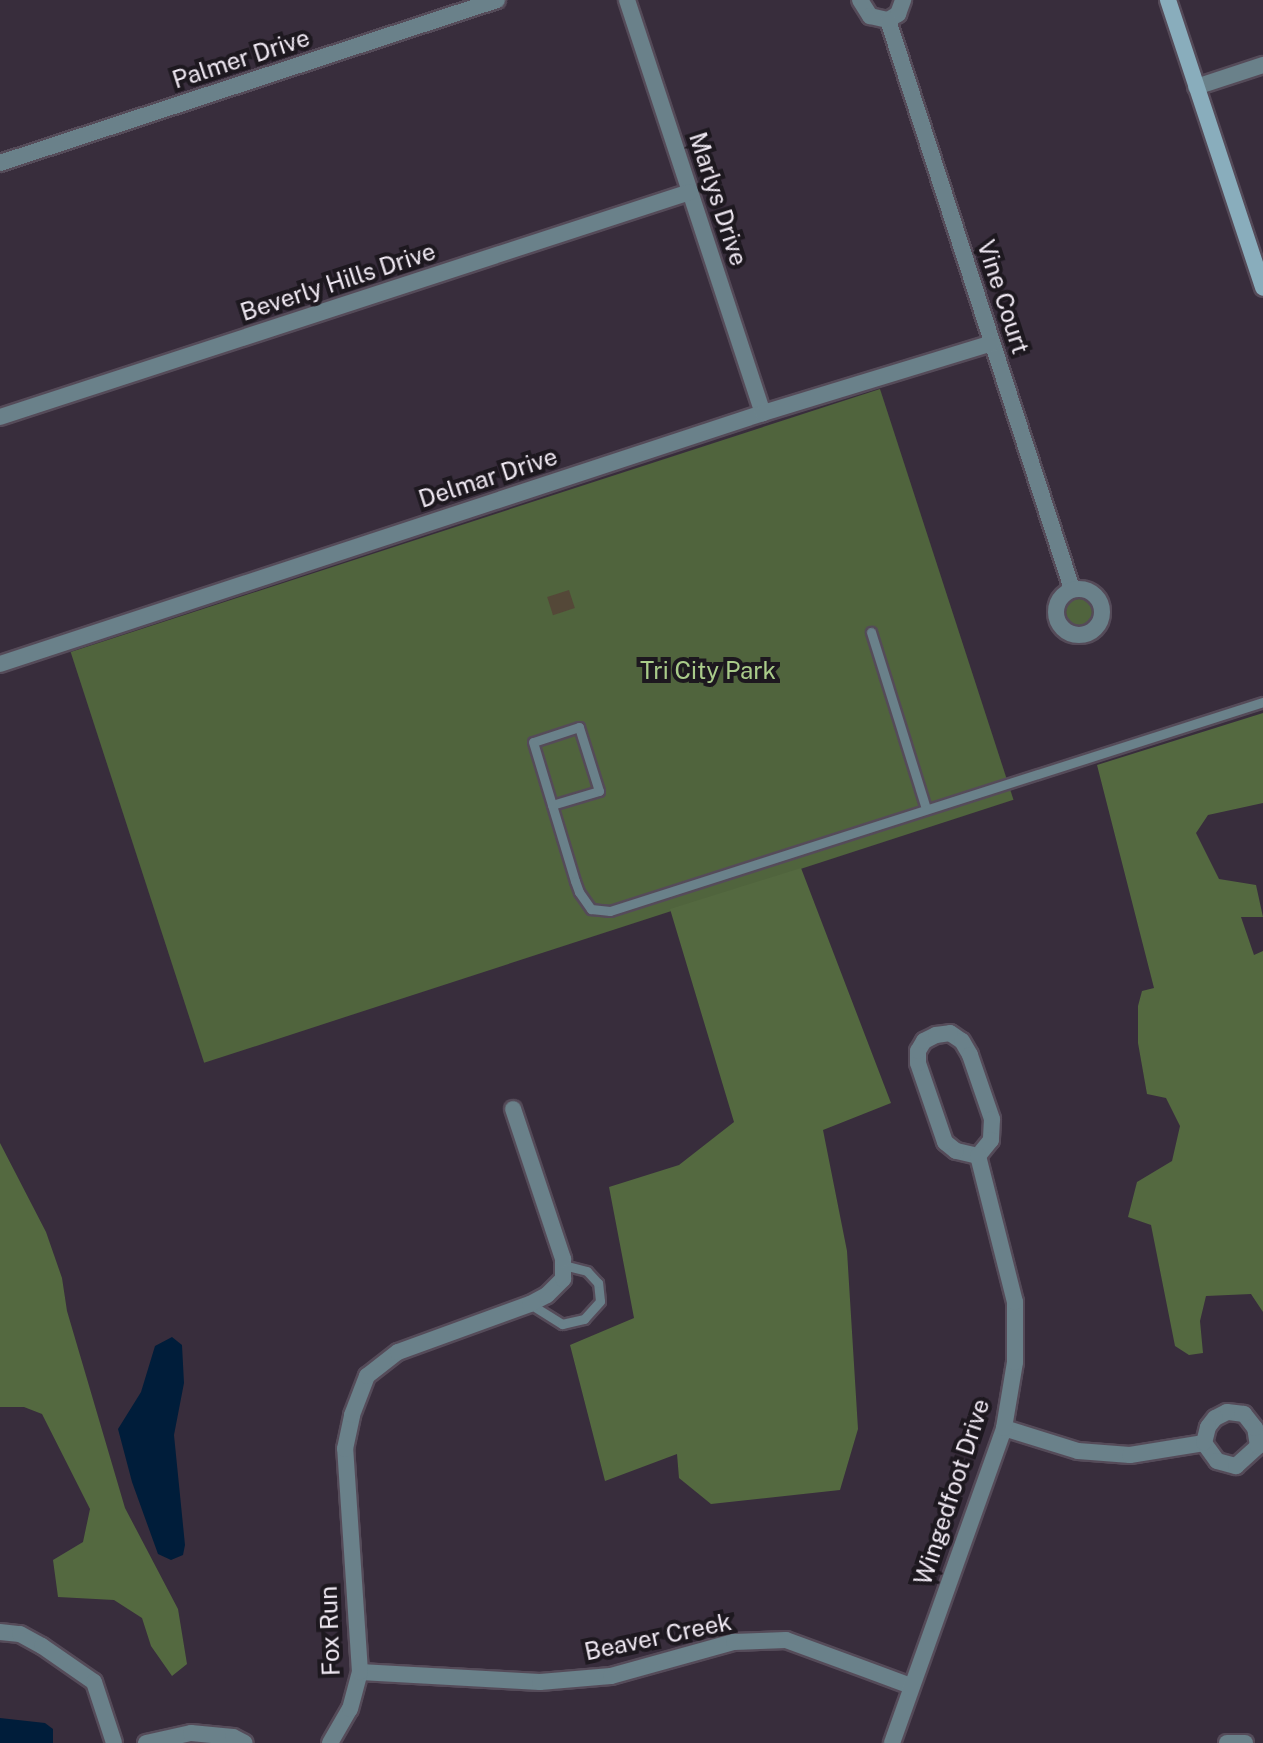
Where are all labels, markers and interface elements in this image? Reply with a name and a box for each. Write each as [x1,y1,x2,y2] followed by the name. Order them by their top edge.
[169,23,313,95] street label: Palmer Drive
[683,129,753,269] street label: Marlys Drive
[971,236,1035,358] street label: Vine Court
[237,237,439,327] street label: Beverly Hills Drive
[415,442,561,514] street label: Delmar Drive
[640,657,776,685] park label: Tri City Park
[908,1395,996,1589] street label: Wingedfoot Drive
[314,1586,346,1676] street label: Fox Run
[582,1607,734,1667] street label: Beaver Creek

